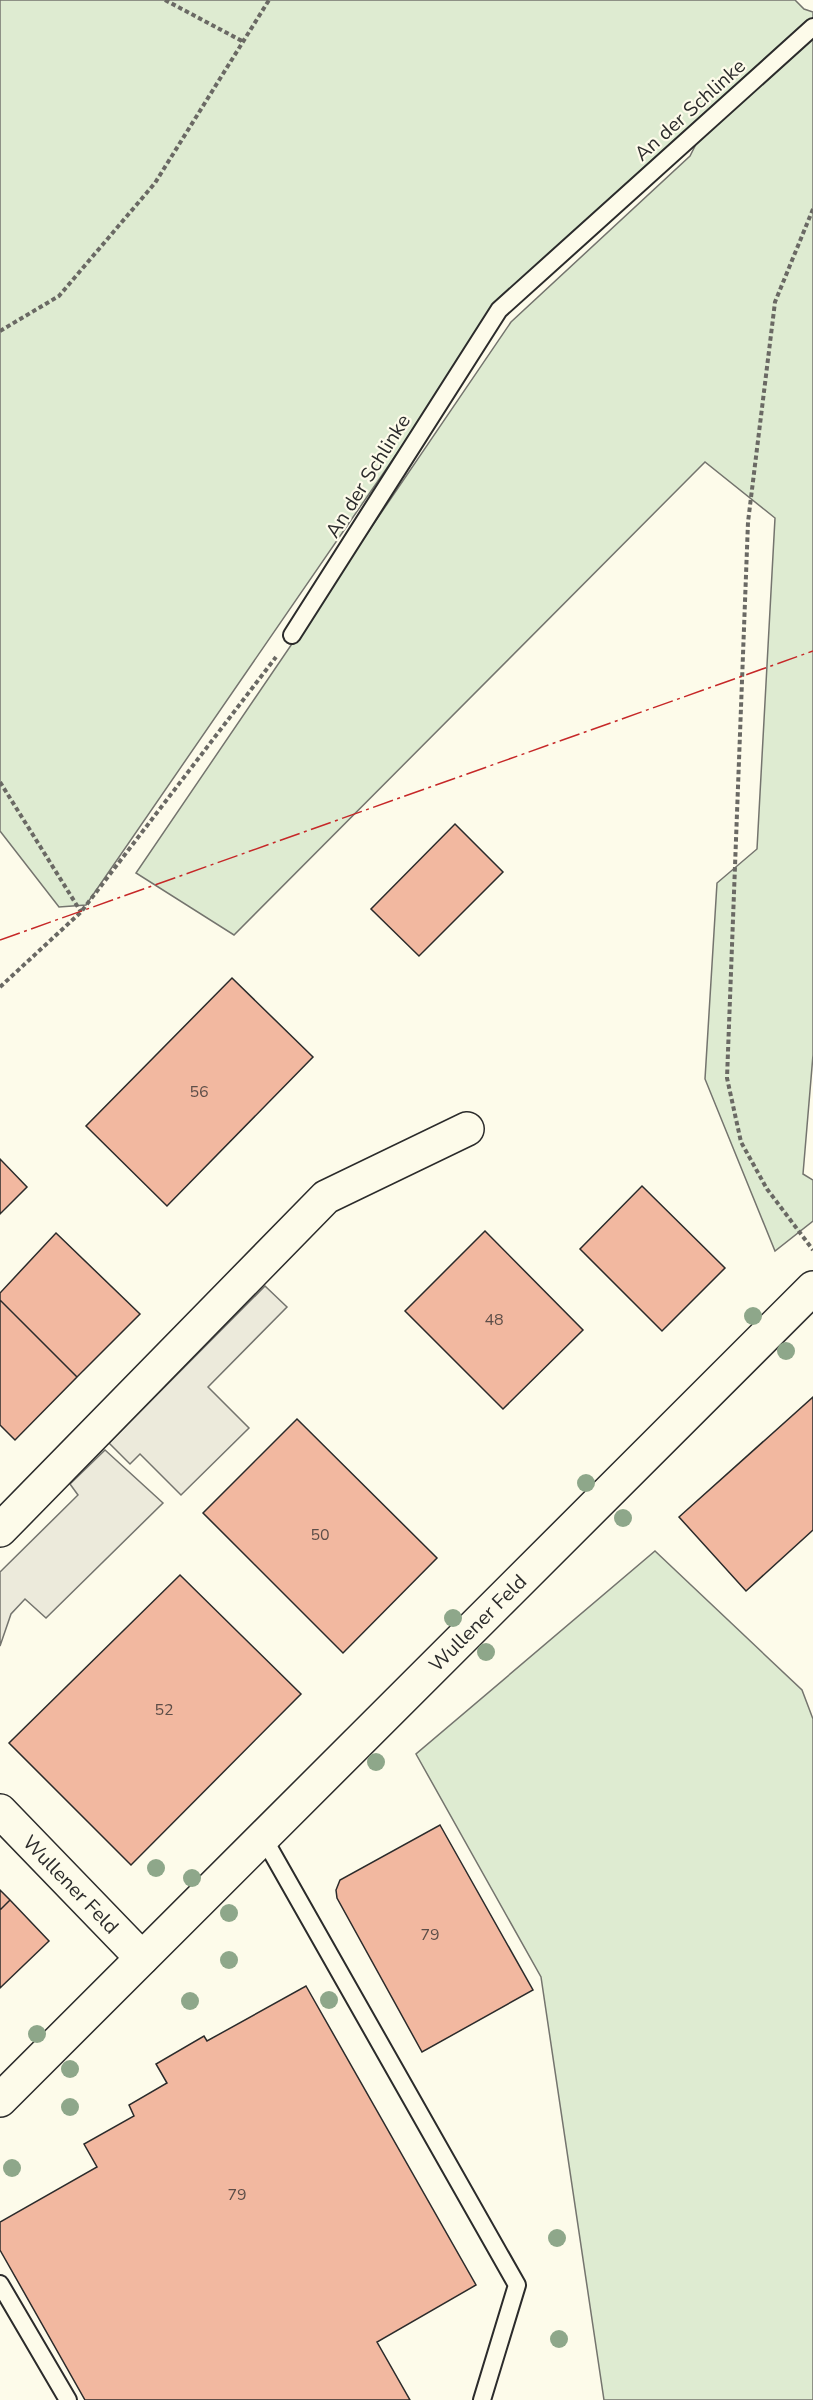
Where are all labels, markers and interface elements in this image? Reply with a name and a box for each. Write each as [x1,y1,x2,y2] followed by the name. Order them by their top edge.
[629,53,751,167] street label: An der Schlinke
[319,409,417,543] street label: An der Schlinke
[189,1081,209,1103] house number: 56
[484,1309,504,1331] house number: 48
[310,1524,330,1546] house number: 50
[423,1568,532,1678] street label: Wullener Feld
[154,1699,174,1721] house number: 52
[17,1829,125,1940] street label: Wullener Feld
[420,1924,440,1946] house number: 79
[227,2184,247,2206] house number: 79

